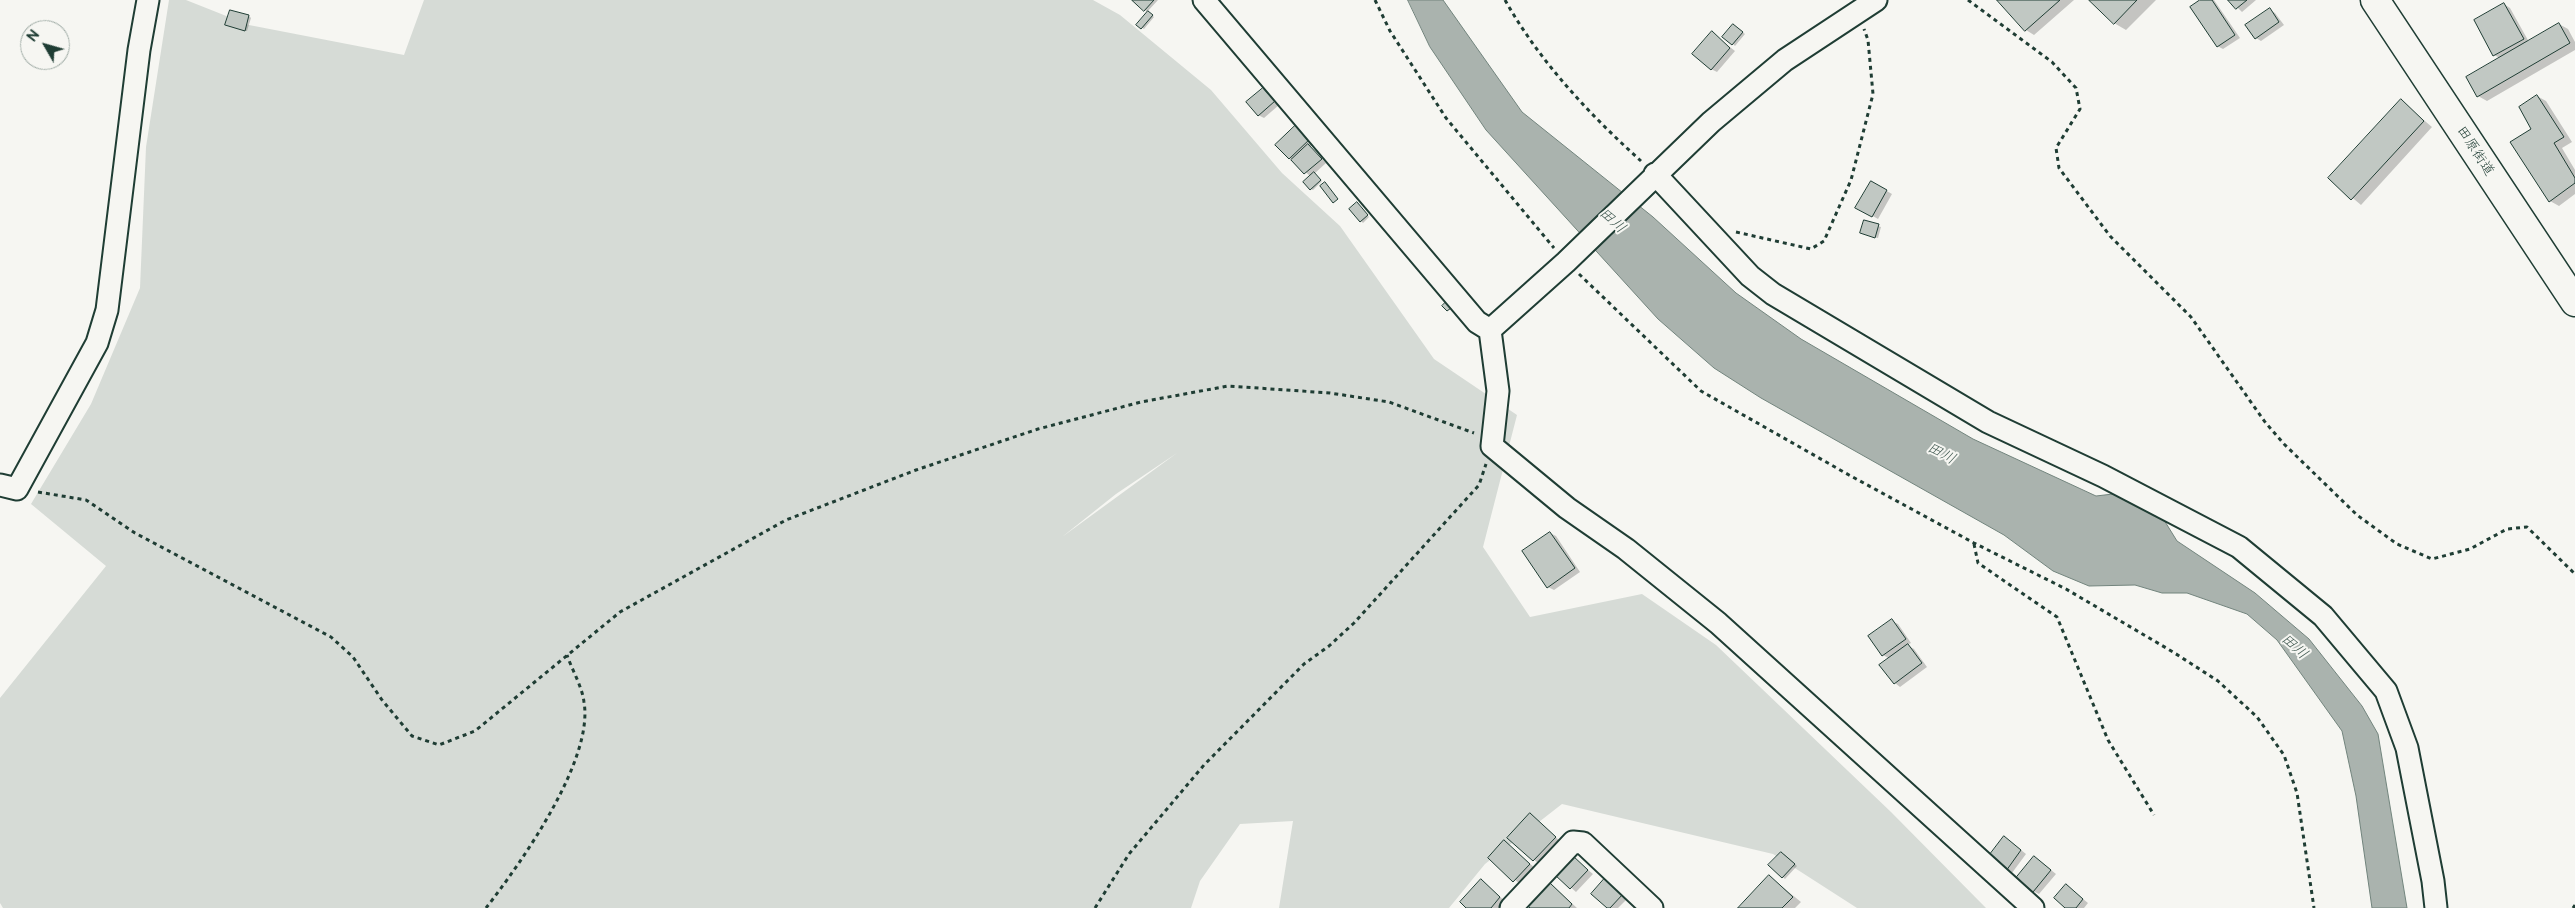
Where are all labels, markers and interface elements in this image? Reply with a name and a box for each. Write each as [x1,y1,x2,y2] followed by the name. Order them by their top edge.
[20,20,70,70] north arrow
[24,27,44,45] text: N
[2453,123,2497,179] street label: 田原街道
[1595,204,1629,238] water label: 田川
[1924,439,1958,469] water label: 田川
[2277,630,2311,664] water label: 田川

